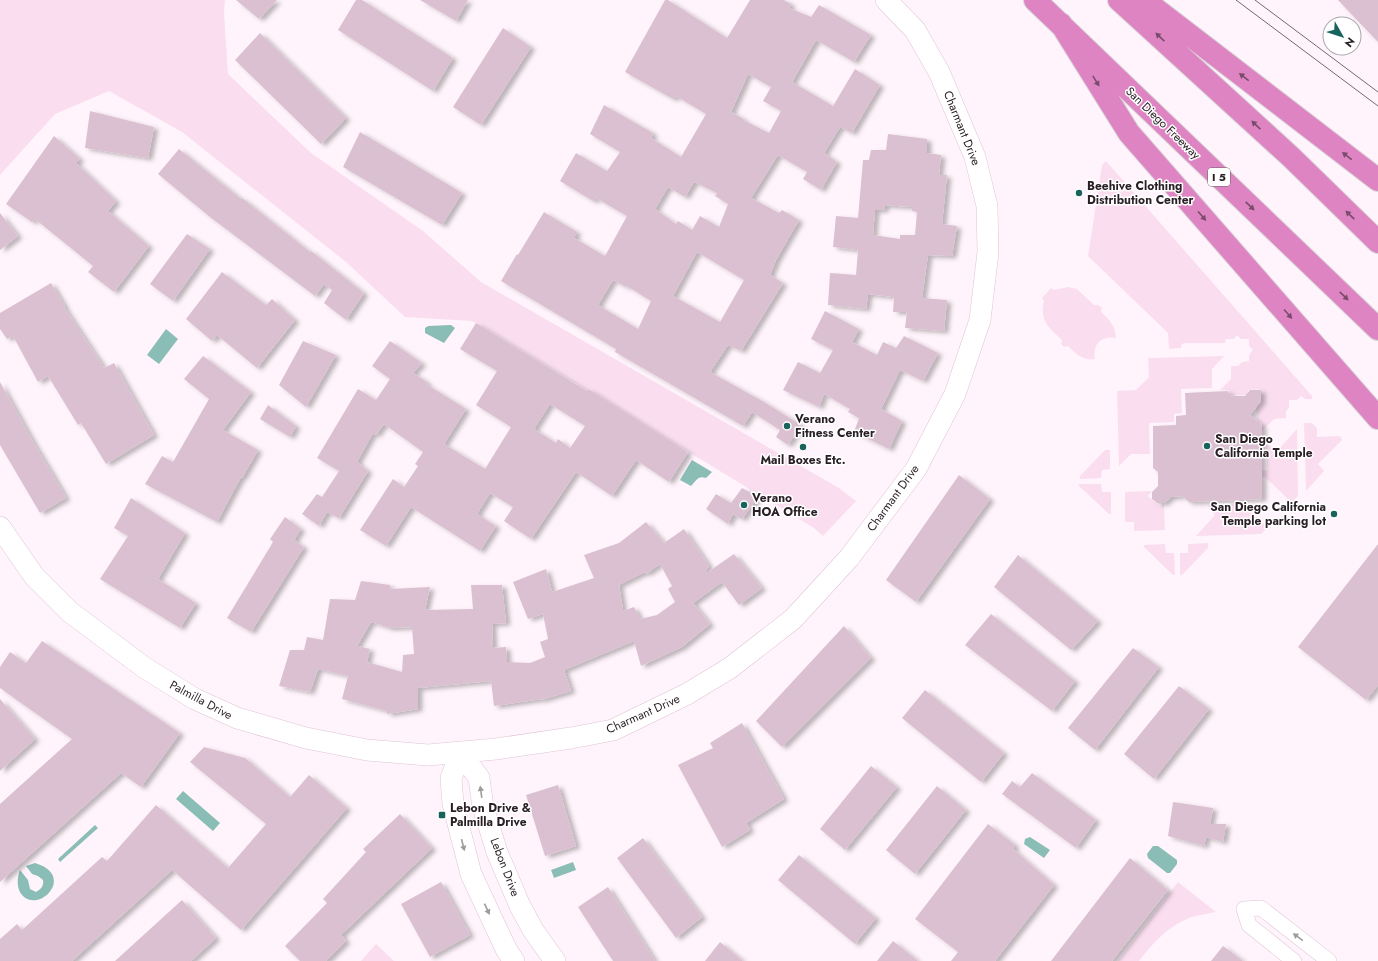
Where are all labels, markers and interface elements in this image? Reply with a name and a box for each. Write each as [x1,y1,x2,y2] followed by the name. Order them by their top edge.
[1322,16,1362,56] north arrow
[1155,33,1165,42] one-way arrow
[1341,34,1359,51] text: N
[1239,73,1249,81] one-way arrow
[1092,76,1100,86] one-way arrow
[1122,83,1205,164] street label: San Diego Freeway
[939,88,985,168] street label: Charmant Drive
[1251,120,1261,130] one-way arrow
[1342,152,1353,161] one-way arrow
[1208,168,1230,186] road number: I 5
[1087,177,1194,209] place label: Beehive Clothing Distribution Center
[1074,188,1084,198] marker: Beehive Clothing Distribution Center
[1245,202,1255,211] one-way arrow
[1345,210,1355,220] one-way arrow
[1197,211,1206,222] one-way arrow
[1339,292,1349,301] one-way arrow
[1283,309,1292,319] one-way arrow
[794,410,875,442] place label: Verano Fitness Center
[782,421,792,431] marker: Verano Fitness Center
[1215,430,1313,462] place label: San Diego California Temple
[1202,441,1212,451] marker: San Diego California Temple
[798,442,808,452] marker: Mail Boxes Etc.
[760,451,846,469] place label: Mail Boxes Etc.
[863,461,923,535] street label: Charmant Drive
[751,489,818,521] place label: Verano HOA Office
[1210,498,1326,530] place label: San Diego California Temple parking lot
[739,500,749,510] marker: Verano HOA Office
[1329,509,1339,519] marker: San Diego California Temple parking lot
[166,676,236,724] street label: Palmilla Drive
[603,690,683,738] street label: Charmant Drive
[478,786,484,798] one-way arrow
[450,799,531,831] place label: Lebon Drive & Palmilla Drive
[437,810,447,820] marker: Lebon Drive & Palmilla Drive
[486,835,524,899] street label: Lebon Drive
[460,839,466,851] one-way arrow
[484,903,490,914] one-way arrow
[1293,933,1303,941] one-way arrow

